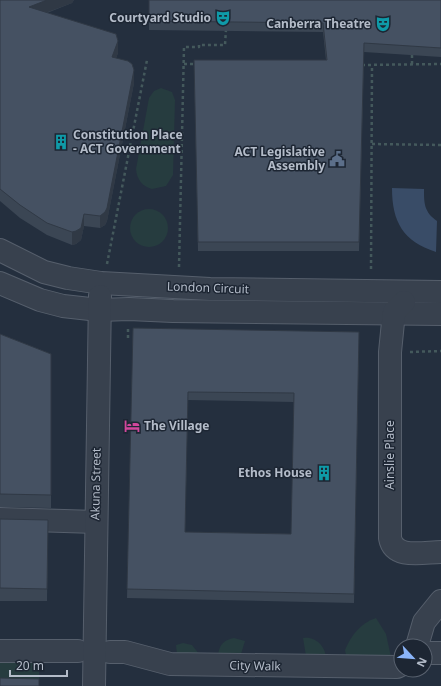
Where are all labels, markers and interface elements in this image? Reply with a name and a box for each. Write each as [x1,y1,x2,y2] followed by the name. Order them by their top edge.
[109,9,211,26] place label: Courtyard Studio
[214,9,232,27] theatre icon: Courtyard Studio
[266,15,371,32] place label: Canberra Theatre
[374,15,392,33] theatre icon: Canberra Theatre
[73,126,183,157] place label: Constitution Place - ACT Government
[52,133,70,151] building icon: Constitution Place - ACT Government
[235,143,325,174] place label: ACT Legislative Assembly
[328,150,346,168] public building icon: ACT Legislative Assembly
[167,278,250,297] street label: London Circuit
[123,417,141,435] hotel icon: The Village
[144,417,210,434] place label: The Village
[381,420,398,490] street label: Ainslie Place
[86,447,105,520] street label: Akuna Street
[238,464,312,481] place label: Ethos House
[315,464,333,482] building icon: Ethos House
[393,638,433,678] north arrow
[10,652,67,678] scale bar
[414,655,431,670] text: N
[16,657,44,674] text: 20 m
[229,657,281,674] street label: City Walk

